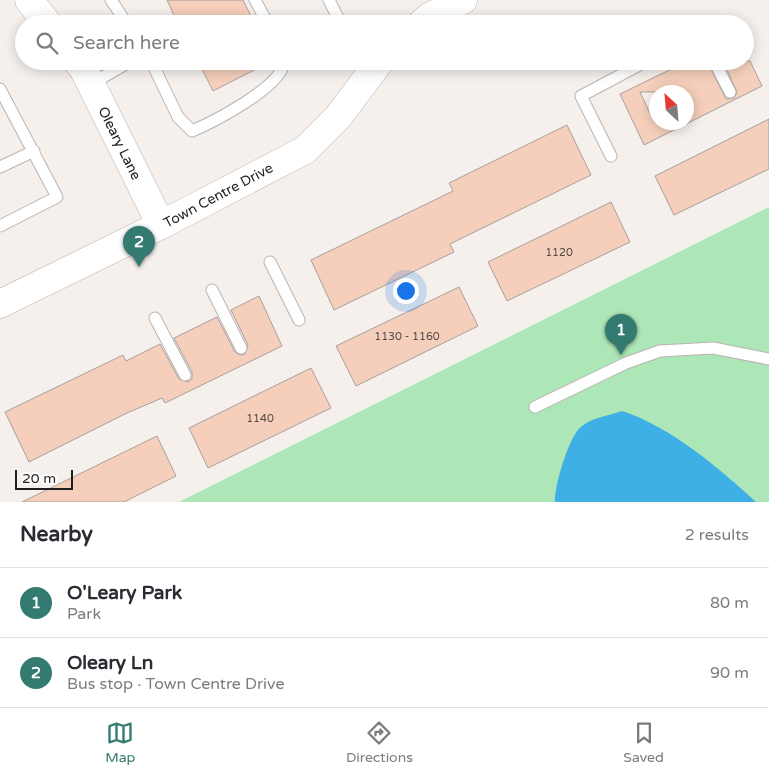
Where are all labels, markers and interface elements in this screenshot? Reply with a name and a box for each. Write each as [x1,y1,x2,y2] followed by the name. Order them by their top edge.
[15,15,754,70] search box
[33,29,61,57] icon: search
[73,32,180,54] text: Search here
[649,85,694,130] north arrow
[95,104,145,183] street label: Oleary Lane
[161,159,276,231] street label: Town Centre Drive
[123,226,155,267] pin: 2
[545,246,573,259] house number: 1120
[393,278,419,304] your location
[605,314,637,355] pin: 1
[374,330,440,343] house number: 1130 - 1160
[246,412,274,425] house number: 1140
[15,467,72,490] scale bar
[22,470,56,487] text: 20 m
[20,522,93,547] text: Nearby
[685,525,749,545] text: 2 results
[67,582,182,604] text: O'Leary Park
[31,593,41,613] text: 1
[710,593,749,613] text: 80 m
[67,604,101,624] text: Park
[67,652,153,674] text: Oleary Ln
[31,663,41,683] text: 2
[710,663,749,683] text: 90 m
[67,674,285,694] text: Bus stop · Town Centre Drive
[105,719,135,766] tab: Map
[346,719,413,766] tab: Directions
[623,719,664,766] tab: Saved

